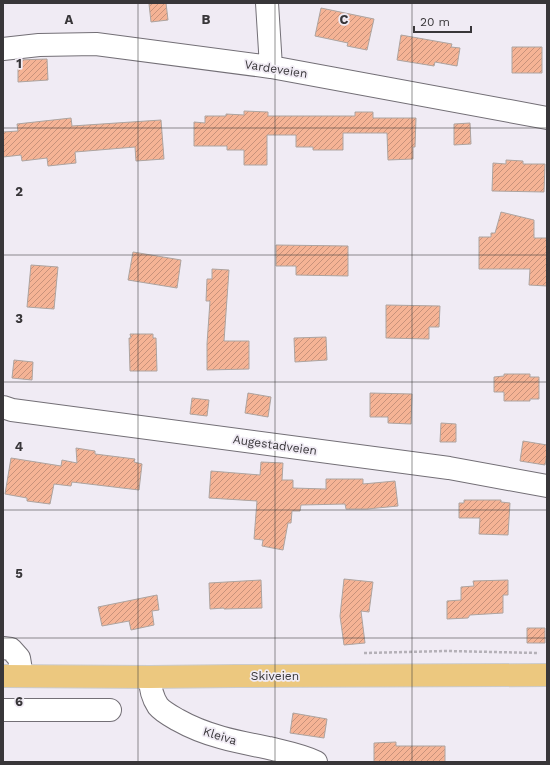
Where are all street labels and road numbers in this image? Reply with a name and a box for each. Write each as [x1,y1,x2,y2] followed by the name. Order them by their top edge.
[244,57,308,81] street label: Vardeveien
[232,432,318,458] street label: Augestadveien
[251,669,299,683] street label: Skiveien
[201,724,239,748] street label: Kleiva

